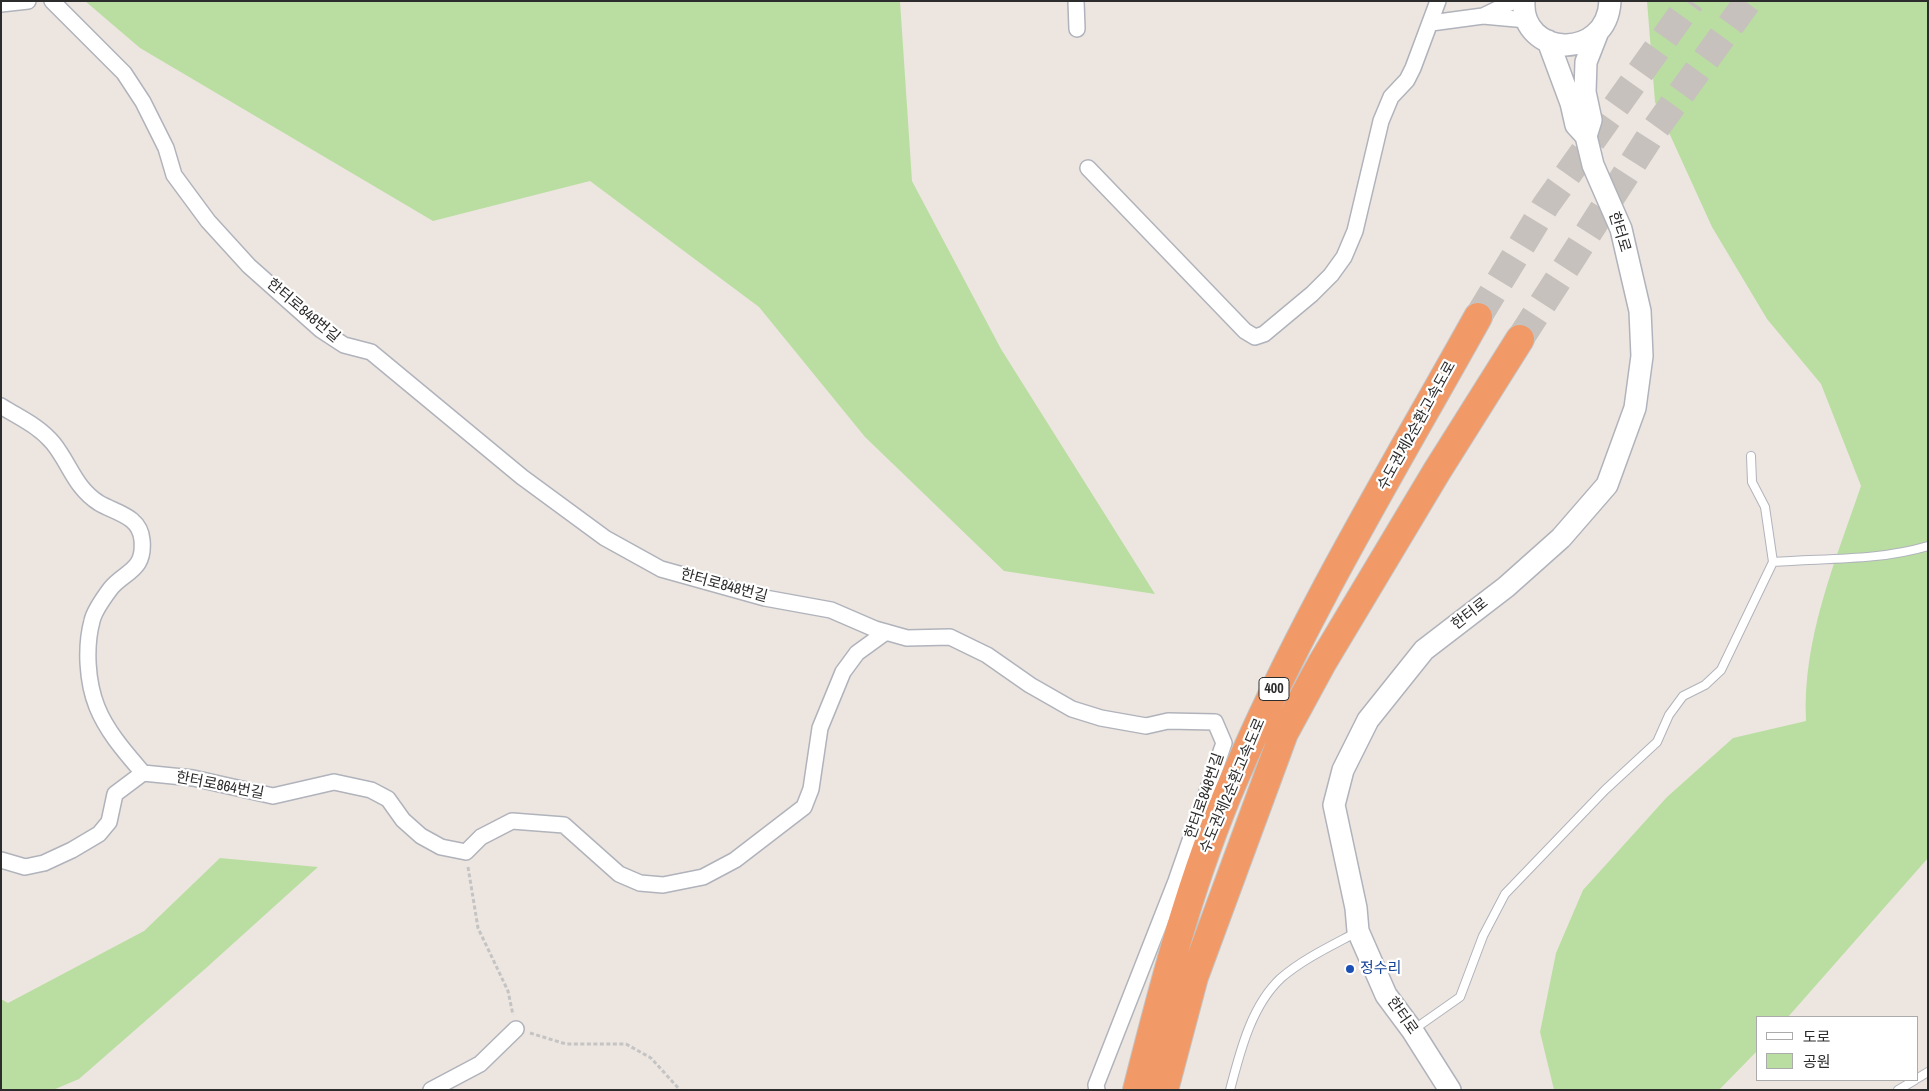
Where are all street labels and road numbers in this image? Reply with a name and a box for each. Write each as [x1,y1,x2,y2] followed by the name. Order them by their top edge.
[1604,210,1634,254] street label: 한터로
[263,275,343,347] street label: 한터로848번길
[1374,358,1460,494] street label: 수도권제2순환고속도로
[678,566,770,606] street label: 한터로848번길
[1448,594,1492,634] street label: 한터로
[1259,678,1289,701] road number: 400
[1196,716,1270,856] street label: 수도권제2순환고속도로
[1182,751,1228,841] street label: 한터로848번길
[174,769,266,803] street label: 한터로864번길
[1383,994,1421,1038] street label: 한터로

